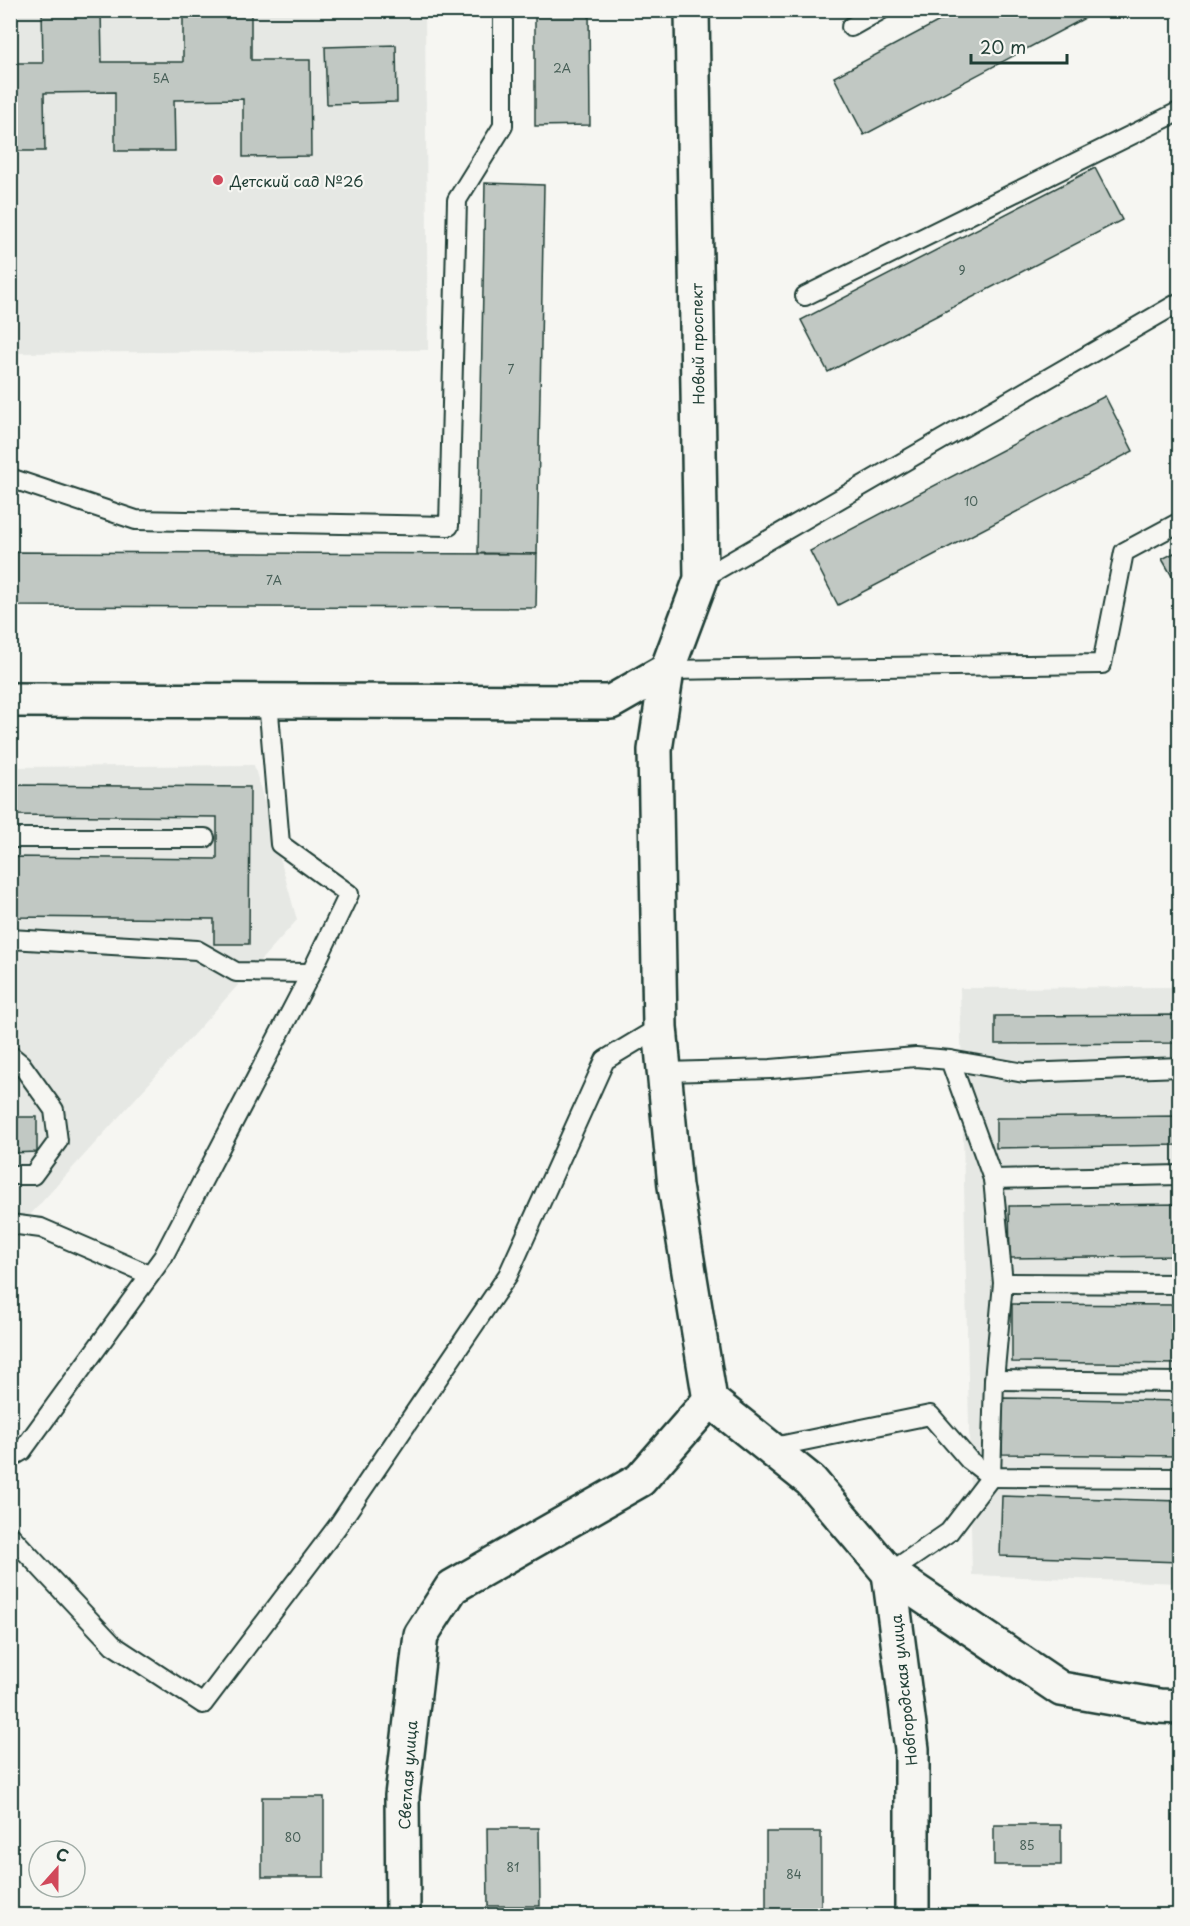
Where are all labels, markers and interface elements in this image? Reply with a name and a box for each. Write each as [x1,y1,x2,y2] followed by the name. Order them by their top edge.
[971,27,1067,65] scale bar
[980,33,1026,60] text: 20 m
[553,59,571,77] house number: 2А
[153,69,169,87] house number: 5А
[229,169,363,192] place label: Детский сад №26
[211,173,225,187] marker: Детский сад №26
[958,261,966,279] house number: 9
[684,282,710,405] street label: Новый проспект
[508,360,515,378] house number: 7
[964,492,978,510] house number: 10
[266,571,282,589] house number: 7А
[884,1613,922,1767] street label: Новгородская улица
[392,1719,422,1830] street label: Светлая улица
[285,1828,301,1846] house number: 80
[1020,1836,1034,1854] house number: 85
[27,1839,87,1899] north arrow
[53,1841,73,1867] text: С
[507,1858,519,1876] house number: 81
[786,1865,802,1883] house number: 84

